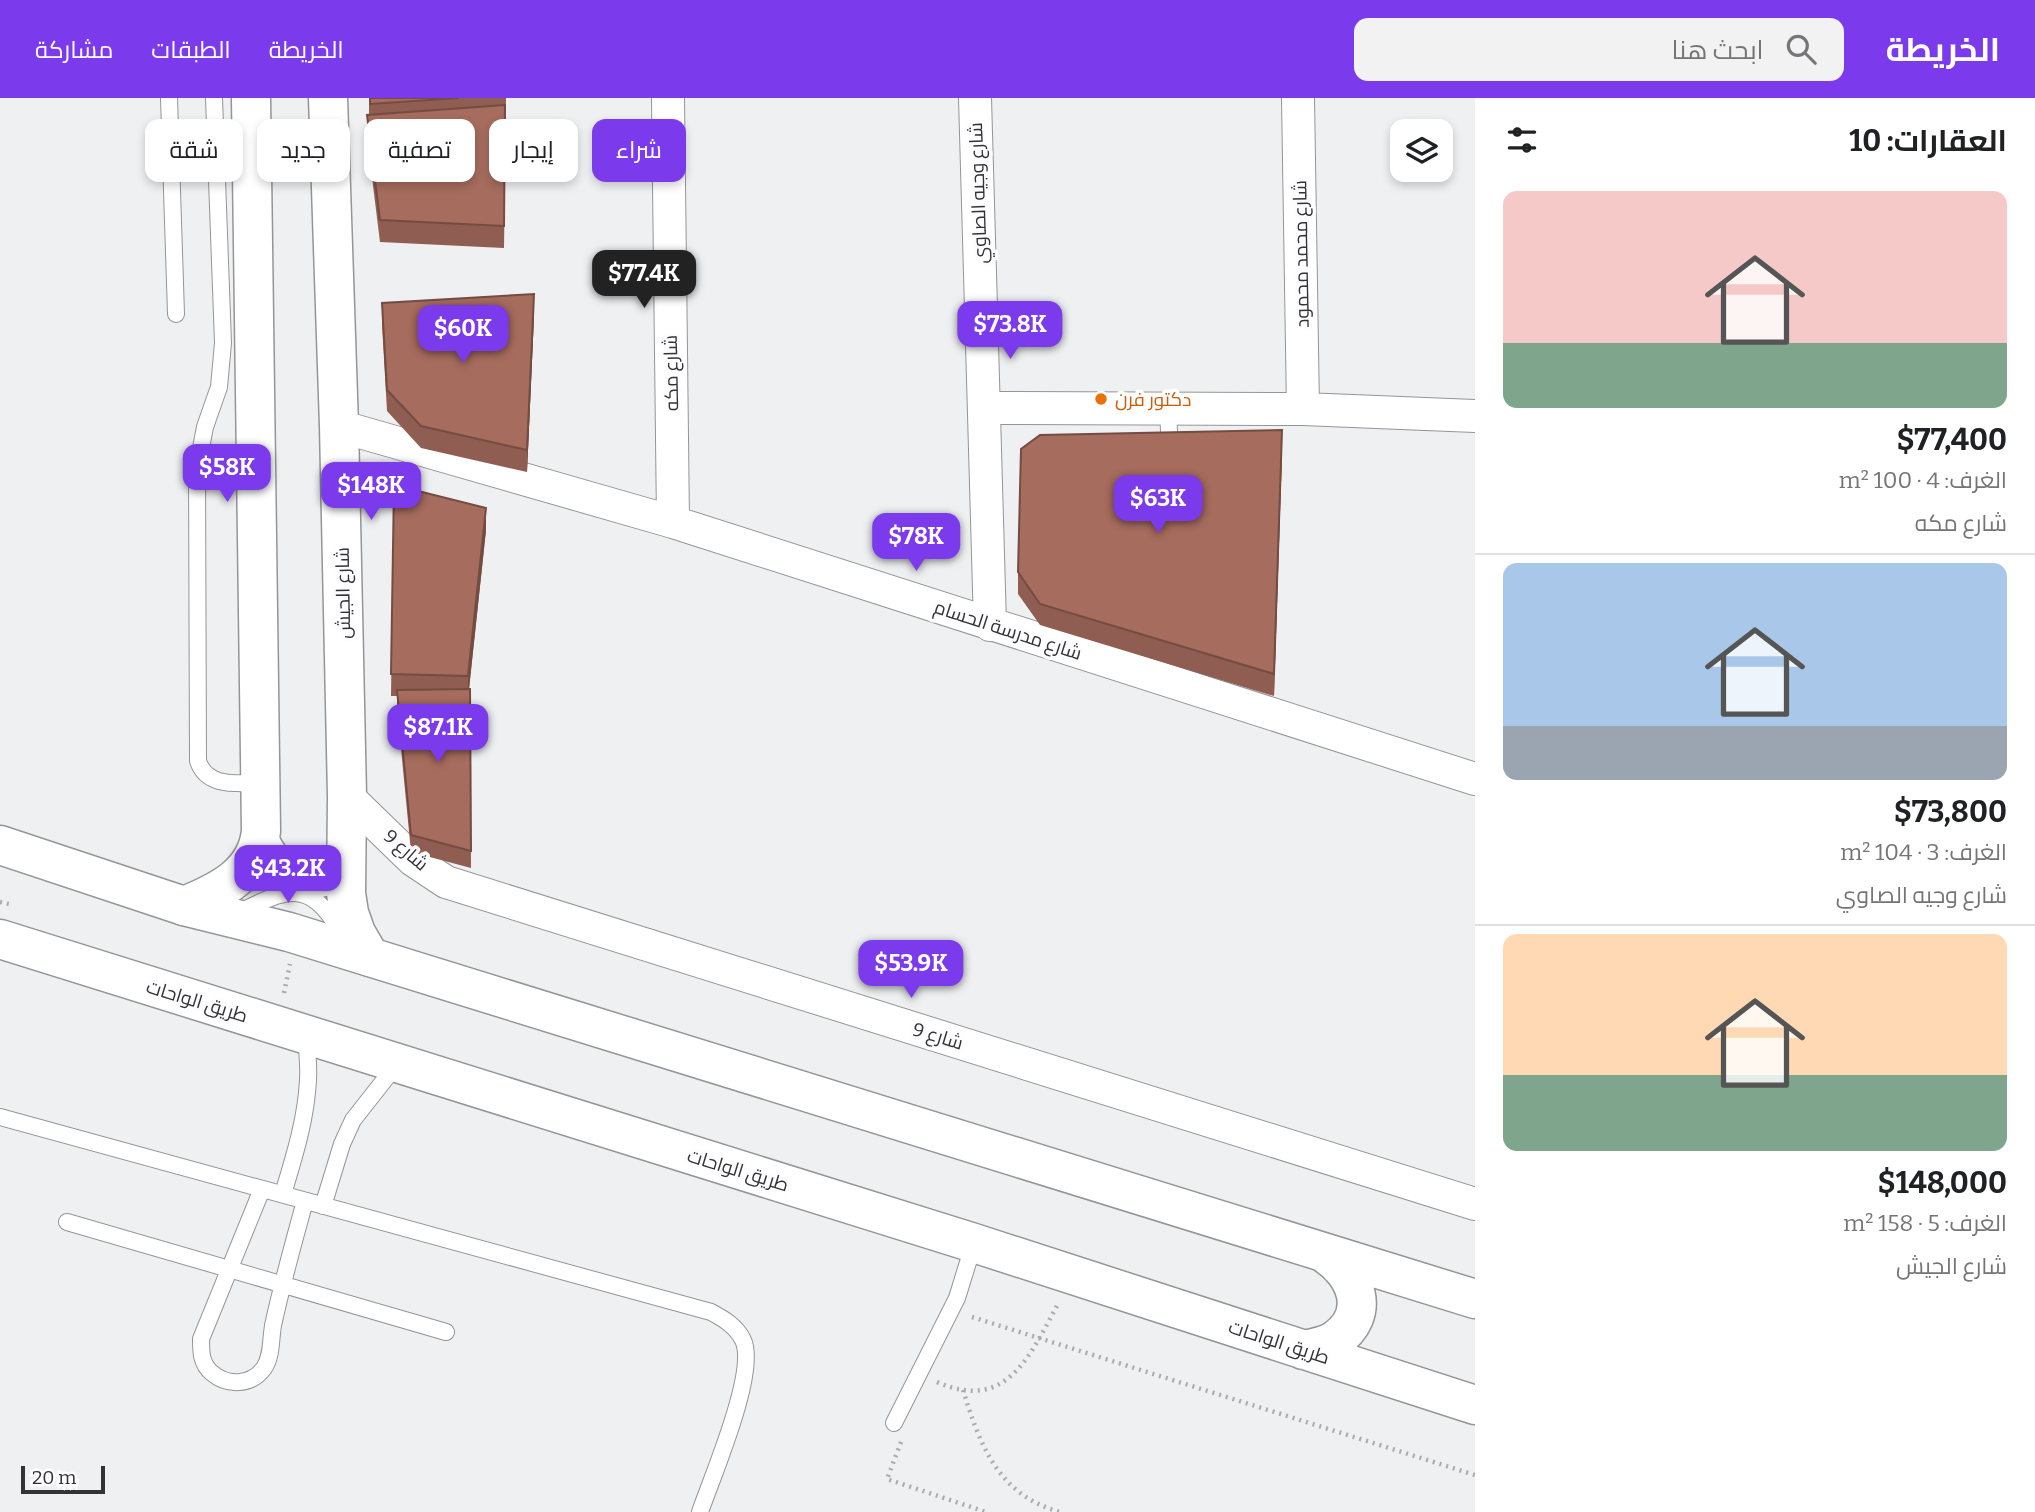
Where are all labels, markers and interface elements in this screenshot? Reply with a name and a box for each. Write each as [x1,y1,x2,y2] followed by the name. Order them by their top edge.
[1354,18,1844,81] search box
[1782,30,1820,68] icon: search
[1886,30,2000,70] text: الخريطة
[1672,35,1764,66] text: ابحث هنا
[35,36,113,64] text: مشاركة
[151,36,231,64] text: الطبقات
[269,36,344,64] text: الخريطة
[145,119,243,182] chip: شقة
[257,119,350,182] chip: جديد
[364,119,475,182] chip: تصفية
[489,119,578,182] chip: إيجار
[592,119,686,182] chip: شراء
[1390,119,1453,182] map controls
[1390,119,1453,182] button: layers
[1503,121,1541,159] icon: filters
[964,122,995,264] street label: شارع وجيه الصاوي
[1849,123,2007,159] text: العقارات: 10
[1288,180,1316,328] street label: شارع محمد محمود
[1692,237,1818,363] icon: home
[587,250,701,310] pin: $77.4K
[608,259,680,287] text: $77.4K
[953,302,1067,361] pin: $73.8K
[422,306,504,365] pin: $60K
[973,310,1047,338] text: $73.8K
[434,314,492,342] text: $60K
[659,335,685,411] street label: شارع مكه
[1115,388,1191,411] place label: دكتور فرن
[1093,391,1109,407] marker: دكتور فرن
[1897,422,2007,458] text: $77,400
[186,444,268,504] pin: $58K
[199,453,255,481] text: $58K
[322,462,420,522] pin: $148K
[1839,466,2007,494] text: الغرف: 4 · 100 m²
[337,471,405,499] text: $148K
[1117,476,1199,535] pin: $63K
[1130,484,1186,512] text: $63K
[1915,509,2007,537] text: شارع مكه
[875,514,957,573] pin: $78K
[888,522,944,550] text: $78K
[331,547,357,639] street label: شارع الجيش
[931,595,1085,667] street label: شارع مدرسة الحسام
[1692,609,1818,735] icon: home
[381,704,495,764] pin: $87.1K
[403,713,473,741] text: $87.1K
[1894,794,2007,830] text: $73,800
[378,824,433,877] street label: شارع 9
[1840,838,2007,866] text: الغرف: 3 · 104 m²
[231,846,345,905] pin: $43.2K
[250,854,326,882] text: $43.2K
[1836,881,2007,909] text: شارع وجيه الصاوي
[854,940,968,1000] pin: $53.9K
[874,949,948,977] text: $53.9K
[143,975,250,1028] street label: طريق الواحات
[1692,980,1818,1106] icon: home
[909,1017,966,1056] street label: شارع 9
[684,1144,791,1197] street label: طريق الواحات
[1878,1165,2007,1201] text: $148,000
[1843,1209,2007,1237] text: الغرف: 5 · 158 m²
[1896,1252,2007,1280] text: شارع الجيش
[1225,1315,1332,1370] street label: طريق الواحات
[21,1463,105,1495] scale bar
[32,1466,76,1489] text: 20 m

